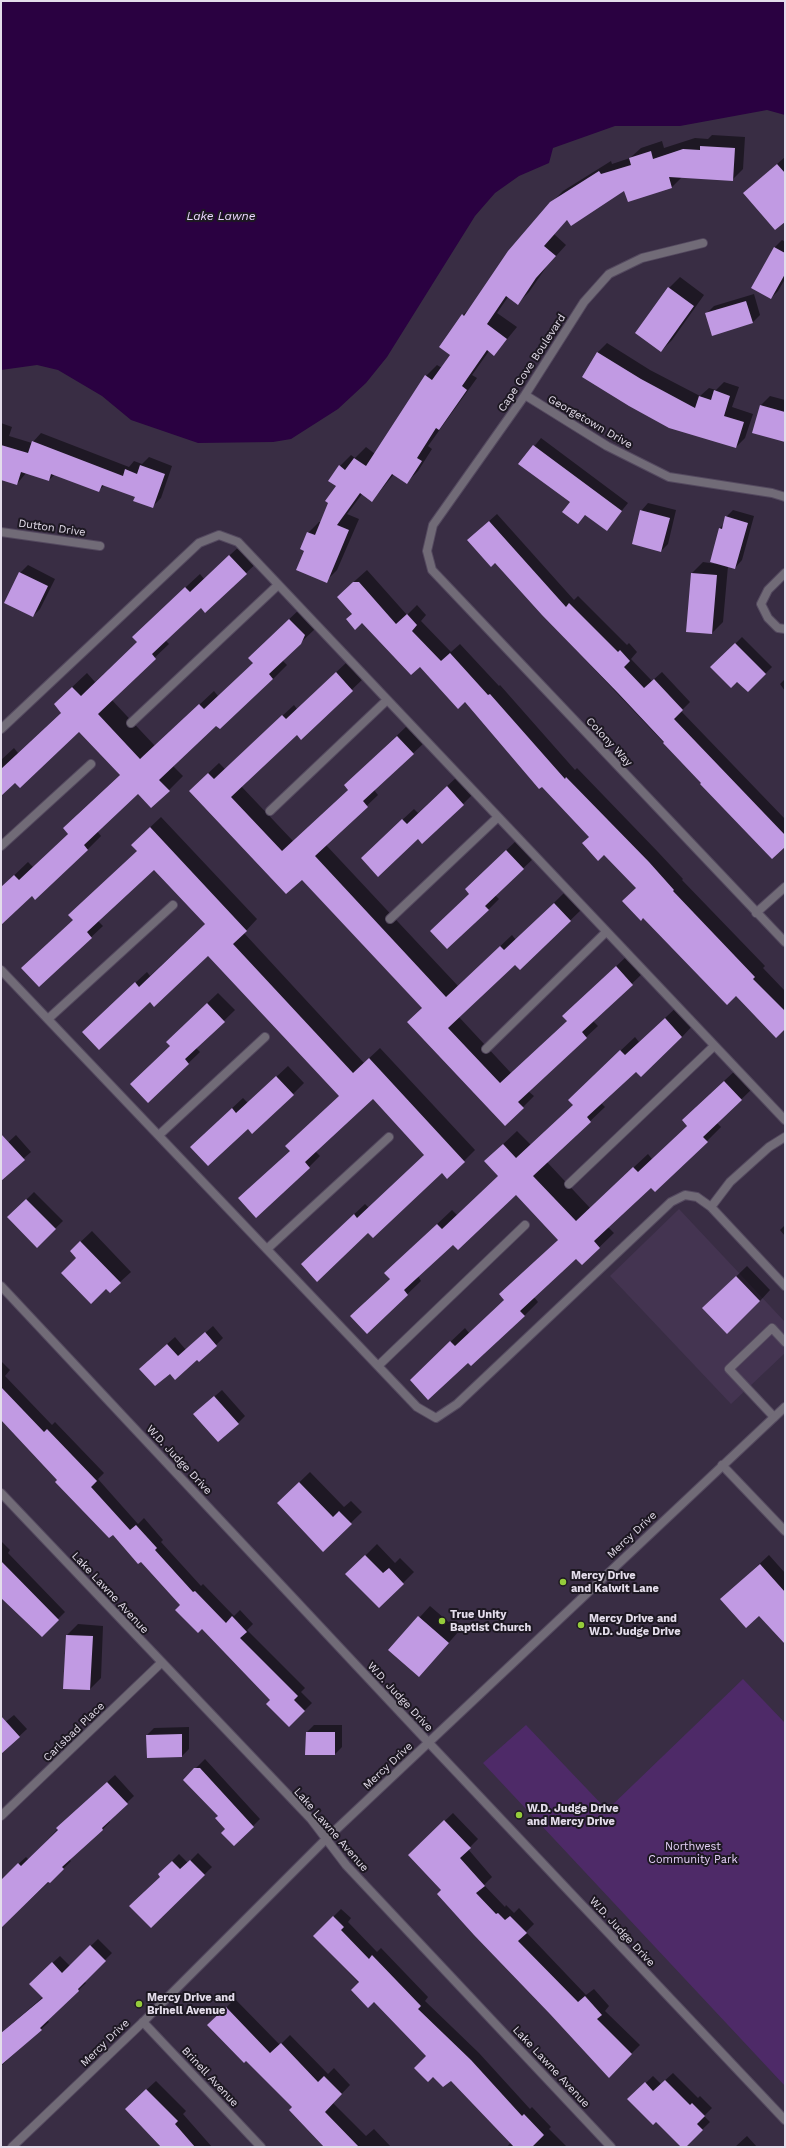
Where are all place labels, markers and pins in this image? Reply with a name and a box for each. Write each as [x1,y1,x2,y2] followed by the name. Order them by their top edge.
[571,1569,659,1595] place label: Mercy Drive and Kalwit Lane
[558,1577,568,1587] marker: Mercy Drive and Kalwit Lane
[450,1608,531,1634] place label: True Unity Baptist Church
[589,1612,681,1638] place label: Mercy Drive and W.D. Judge Drive
[437,1616,447,1626] marker: True Unity Baptist Church
[576,1620,586,1630] marker: Mercy Drive and W.D. Judge Drive
[527,1802,619,1828] place label: W.D. Judge Drive and Mercy Drive
[514,1810,524,1820] marker: W.D. Judge Drive and Mercy Drive
[147,1991,235,2017] place label: Mercy Drive and Brinell Avenue
[134,1999,144,2009] marker: Mercy Drive and Brinell Avenue

